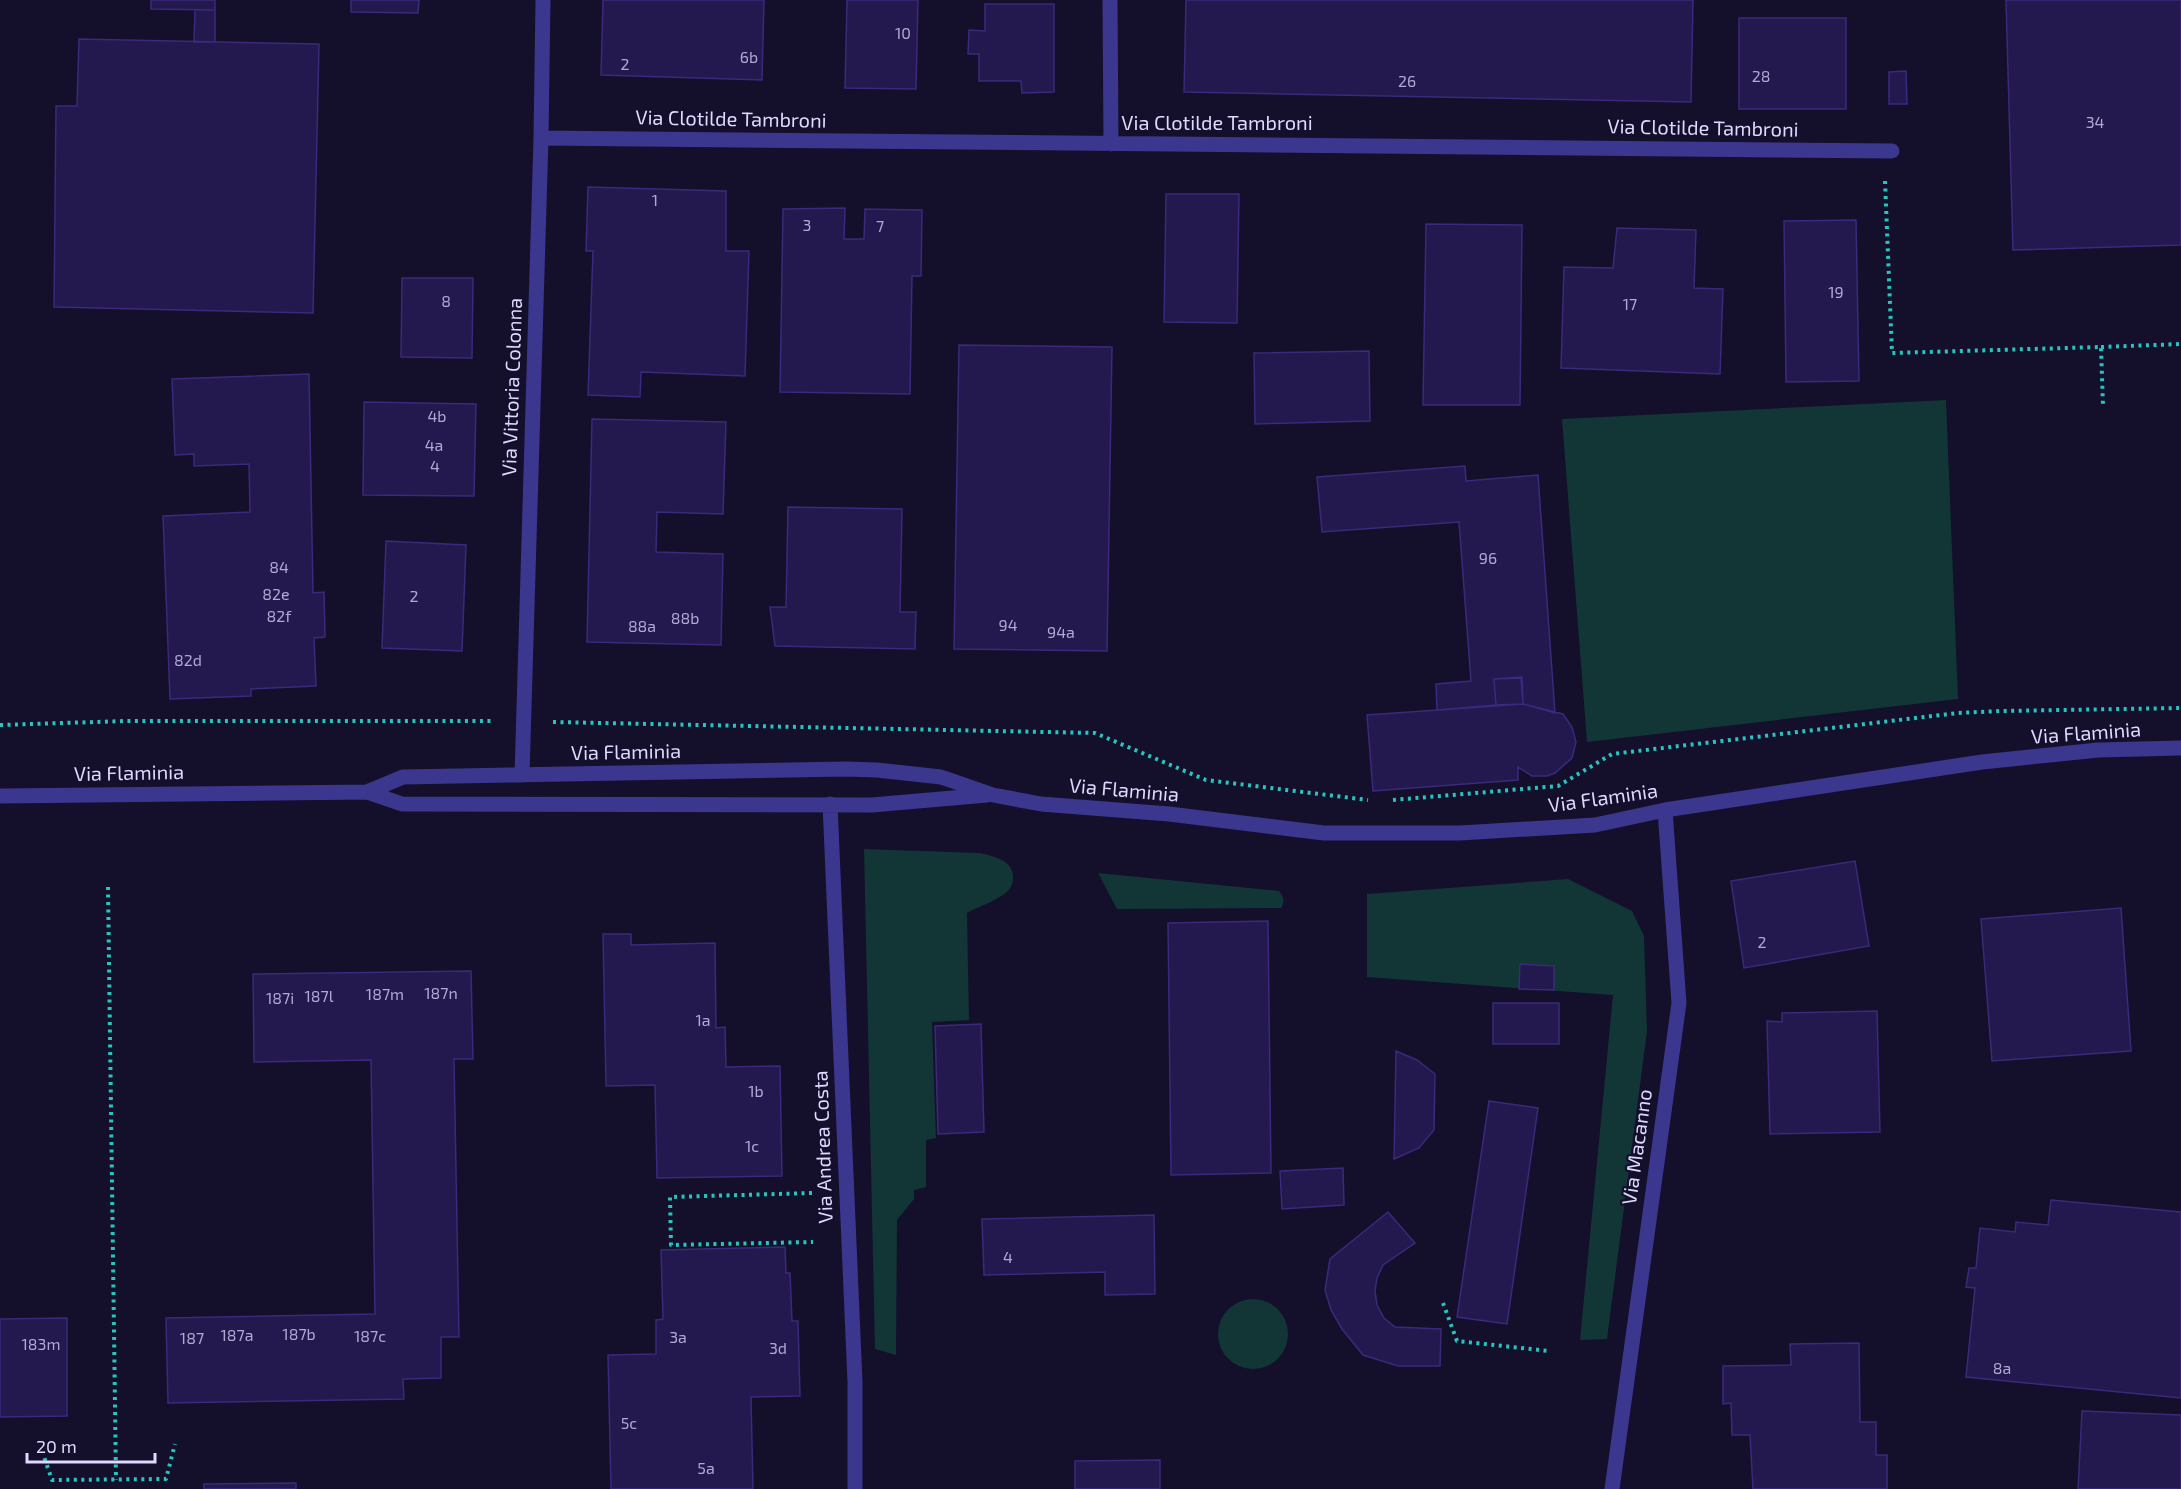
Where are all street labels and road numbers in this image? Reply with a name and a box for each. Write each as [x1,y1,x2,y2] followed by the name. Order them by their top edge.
[635,104,827,132] street label: Via Clotilde Tambroni
[1121,110,1313,134] street label: Via Clotilde Tambroni
[1607,113,1799,141] street label: Via Clotilde Tambroni
[496,297,526,477] street label: Via Vittoria Colonna
[2030,716,2142,748] street label: Via Flaminia
[571,738,681,764] street label: Via Flaminia
[74,759,184,785] street label: Via Flaminia
[1068,772,1180,806] street label: Via Flaminia
[1547,777,1659,817] street label: Via Flaminia
[807,1070,837,1224] street label: Via Andrea Costa
[1616,1088,1656,1206] street label: Via Macanno

